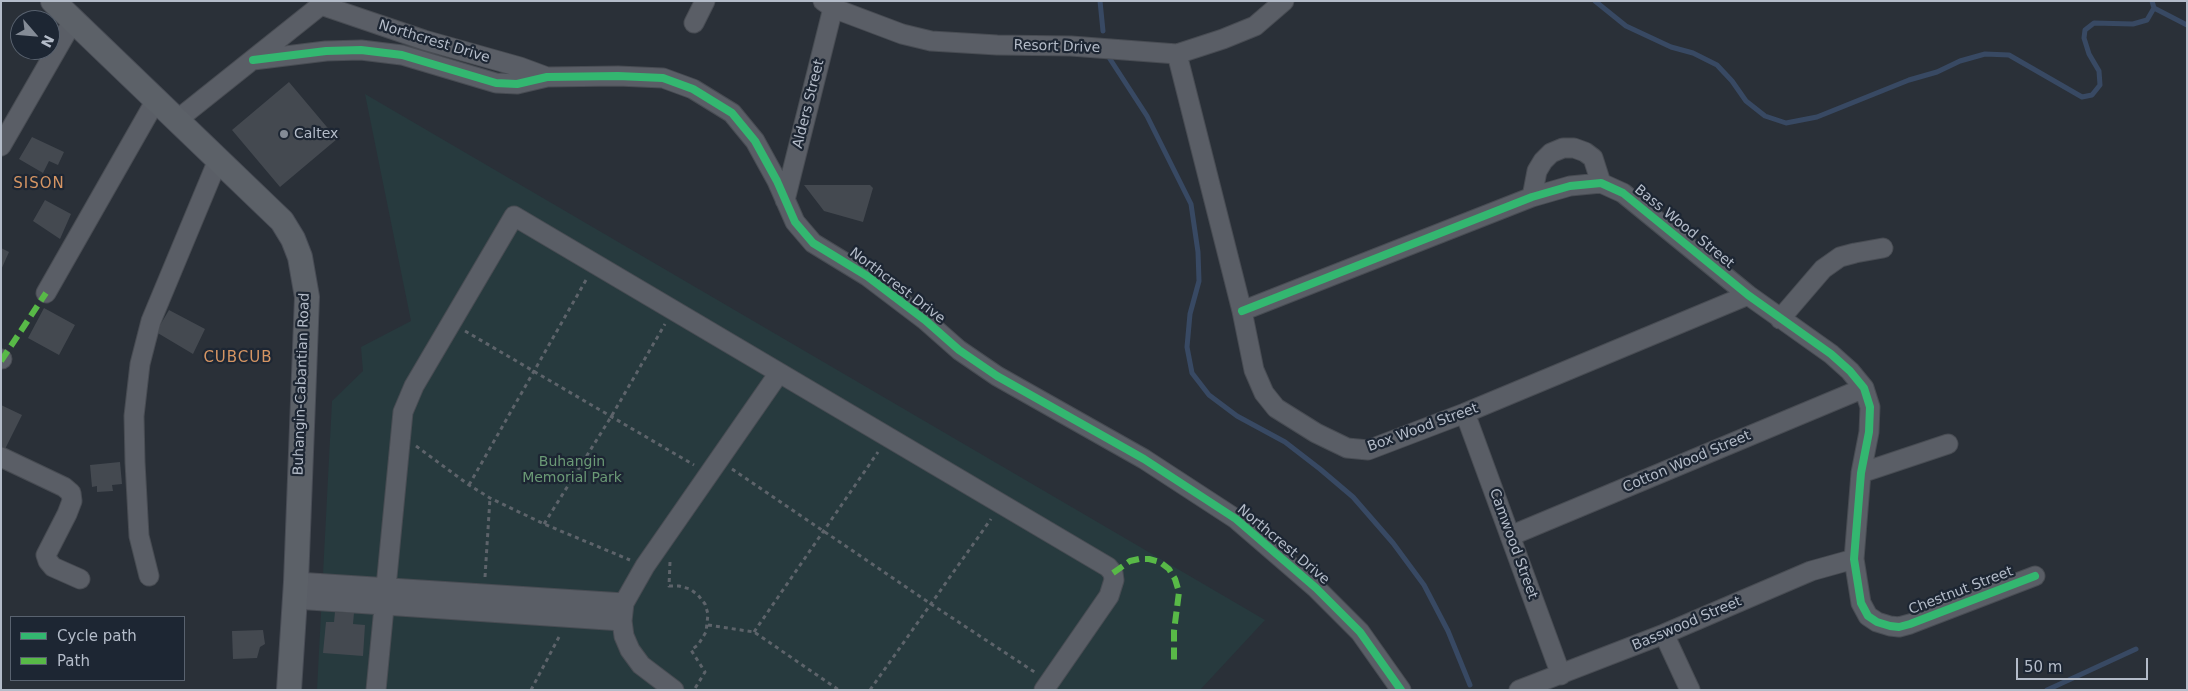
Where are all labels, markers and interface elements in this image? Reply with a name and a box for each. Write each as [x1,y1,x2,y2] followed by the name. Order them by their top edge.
[10,10,60,60] north arrow
[376,17,492,67] street label: Northcrest Drive
[38,33,57,50] text: N
[1013,37,1101,57] street label: Resort Drive
[790,58,828,150] street label: Alders Street
[294,126,338,142] place label: Caltex
[278,128,290,140] marker: Caltex
[13,175,65,193] district label: SISON
[1631,182,1737,272] street label: Bass Wood Street
[846,245,948,327] street label: Northcrest Drive
[290,292,314,476] street label: Buhangin-Cabantian Road
[203,349,273,367] district label: CUBCUB
[1365,400,1481,456] street label: Box Wood Street
[1621,427,1753,497] street label: Cotton Wood Street
[522,454,622,487] park label: Buhangin Memorial Park
[1485,486,1541,602] street label: Camwood Street
[1233,501,1333,589] street label: Northcrest Drive
[1907,563,2015,619] street label: Chestnut Street
[1630,593,1744,655] street label: Basswood Street
[10,616,185,681] legend
[57,627,137,645] text: Cycle path
[2018,648,2150,680] scale bar
[57,652,90,670] text: Path
[2024,658,2062,676] text: 50 m

